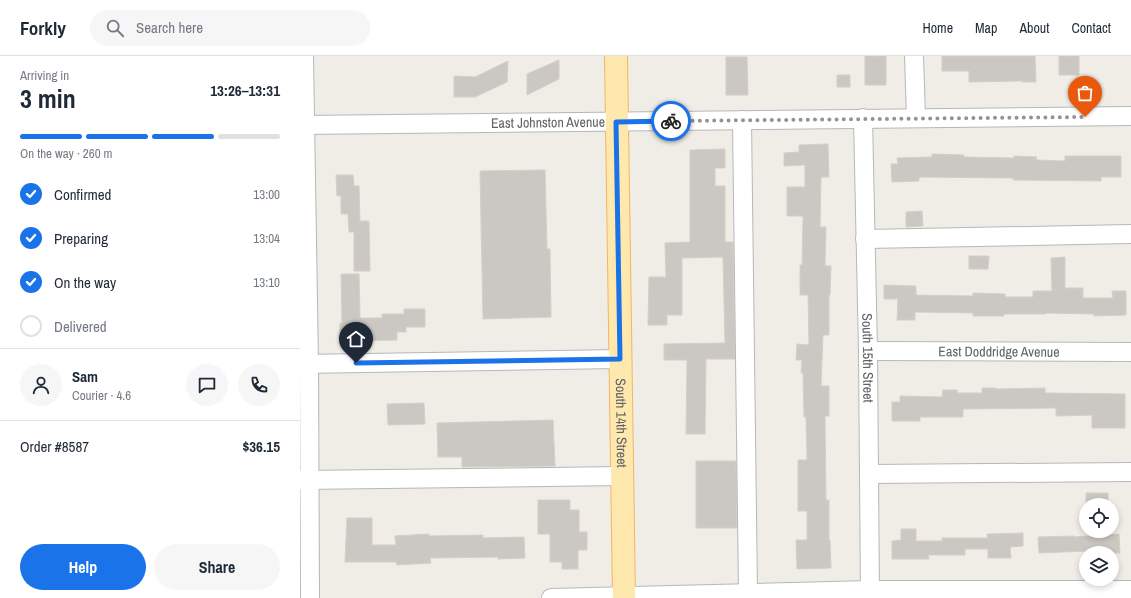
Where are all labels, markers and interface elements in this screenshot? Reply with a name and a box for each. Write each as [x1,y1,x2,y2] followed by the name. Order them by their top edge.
[90,10,370,46] search box
[20,15,66,41] text: Forkly
[104,17,126,39] icon: search
[136,17,203,38] text: Search here
[922,19,953,37] text: Home
[975,19,997,37] text: Map
[1019,19,1049,37] text: About
[1071,19,1111,37] text: Contact
[20,67,69,84] text: Arriving in
[1068,76,1102,117] pin
[210,80,280,101] text: 13:26–13:31
[20,81,76,116] text: 3 min
[1074,82,1096,104] icon: bag
[651,101,691,141] courier
[660,110,682,132] icon: bike
[491,113,605,132] street label: East Johnston Avenue
[20,145,112,162] text: On the way · 260 m
[20,183,42,205] icon: check
[54,184,111,205] text: Confirmed
[253,186,280,203] text: 13:00
[20,227,42,249] icon: check
[54,228,108,249] text: Preparing
[253,230,280,247] text: 13:04
[20,271,42,293] icon: check
[54,272,116,293] text: On the way
[253,274,280,291] text: 13:10
[858,313,877,403] street label: South 15th Street
[54,316,107,337] text: Delivered
[339,322,373,363] pin
[345,328,367,350] icon: home
[938,342,1060,361] street label: East Doddridge Avenue
[20,364,62,406] button: person
[186,364,228,406] button: chat
[238,364,280,406] button: phone
[72,366,98,387] text: Sam
[612,378,631,468] street label: South 14th Street
[72,387,131,404] text: Courier · 4.6
[20,436,89,457] text: Order #8587
[242,436,280,457] text: $36.15
[1079,498,1119,586] map controls
[1079,498,1119,538] button: locate
[20,544,146,590] button: Help
[154,544,280,590] button: Share
[1079,546,1119,586] button: layers

